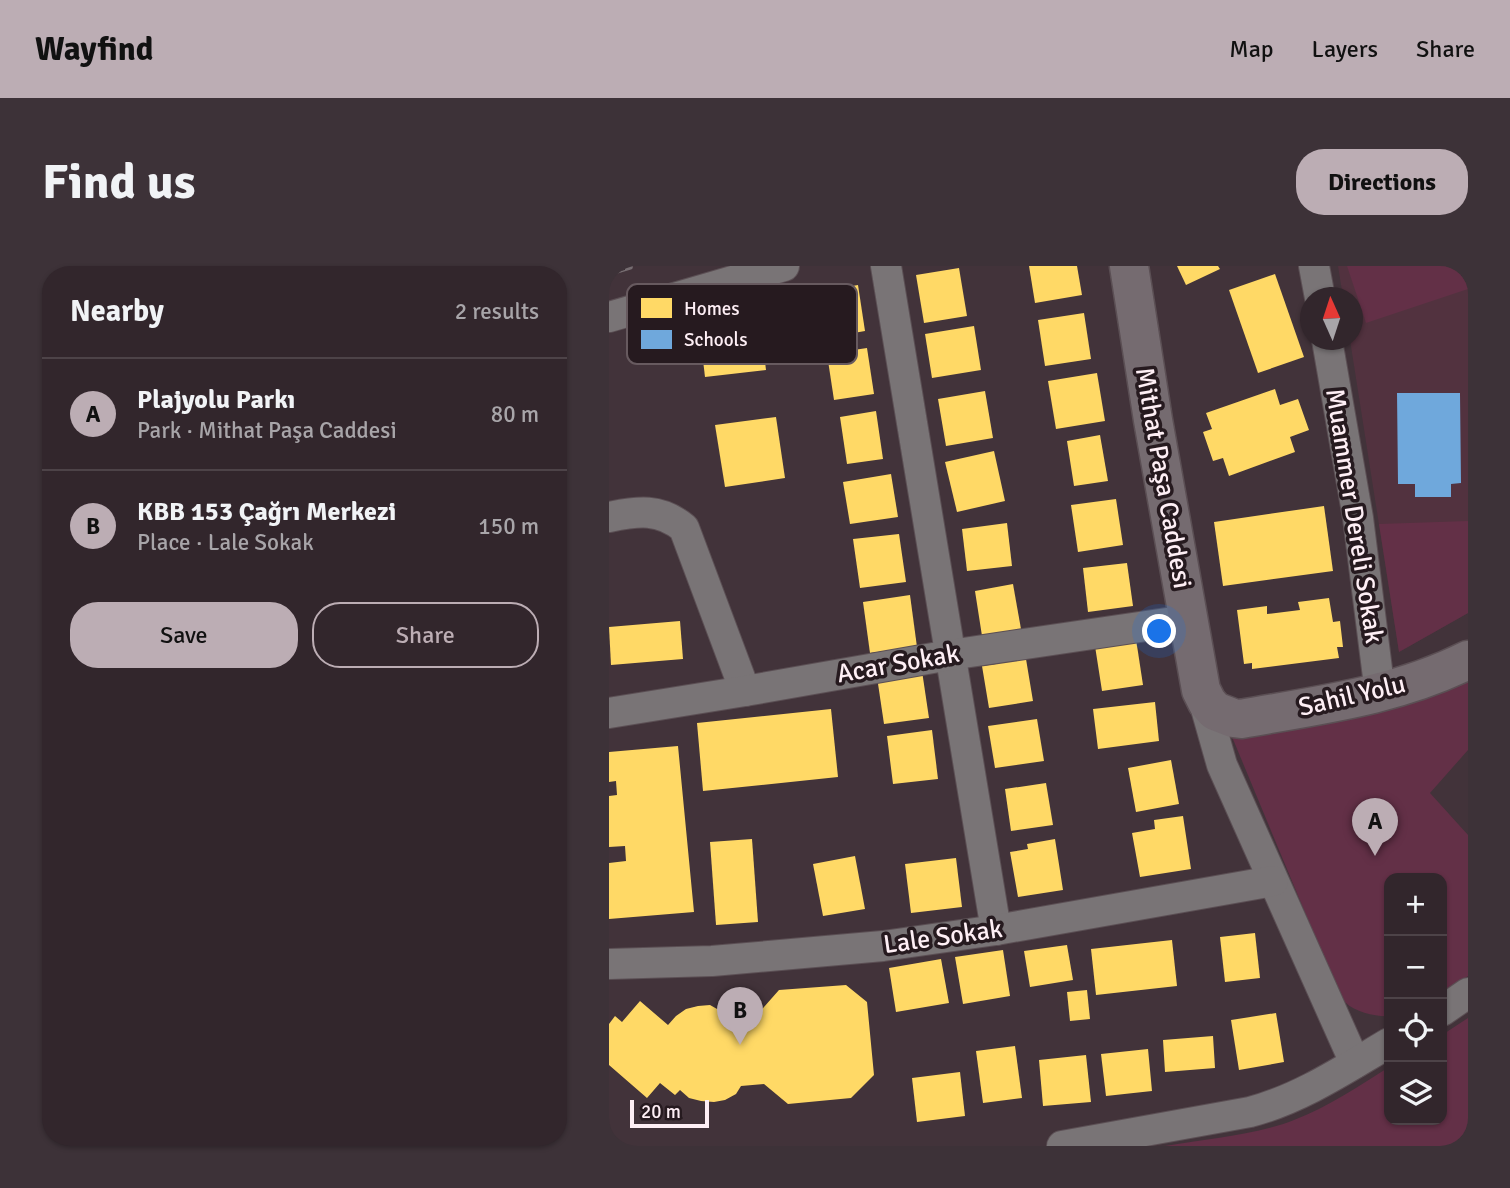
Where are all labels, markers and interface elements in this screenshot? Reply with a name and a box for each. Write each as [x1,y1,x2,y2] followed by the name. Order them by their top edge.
[35,29,154,70] text: Wayfind
[1229,34,1274,64] text: Map
[1312,34,1378,64] text: Layers
[1416,34,1475,64] text: Share
[1296,149,1468,215] button: Directions
[42,152,195,212] text: Find us
[627,284,857,364] legend
[1300,287,1363,350] north arrow
[70,293,164,330] text: Nearby
[455,297,539,326] text: 2 results
[684,297,740,321] text: Homes
[684,328,748,352] text: Schools
[1128,365,1198,591] street label: Mithat Paşa Caddesi
[137,384,295,416] text: Plajyolu Parkı
[1318,386,1390,646] street label: Muammer Dereli Sokak
[86,400,100,429] text: A
[491,400,539,429] text: 80 m
[137,416,397,445] text: Park · Mithat Paşa Caddesi
[137,496,396,528] text: KBB 153 Çağrı Merkezi
[86,512,100,541] text: B
[478,512,539,541] text: 150 m
[137,528,314,557] text: Place · Lale Sokak
[70,602,298,668] button: Save
[312,602,539,668] button: Share
[1142,614,1176,648] your location
[834,638,962,690] street label: Acar Sokak
[1295,668,1409,724] street label: Sahil Yolu
[1352,798,1398,856] pin: A
[1384,873,1447,1125] map controls
[1384,873,1447,936] button: +
[881,913,1005,961] street label: Lale Sokak
[1384,936,1447,999] button: −
[717,987,763,1045] pin: B
[1384,999,1447,1062] button: locate
[1384,1062,1447,1125] button: layers
[630,1097,709,1129] scale bar
[641,1100,681,1124] text: 20 m

